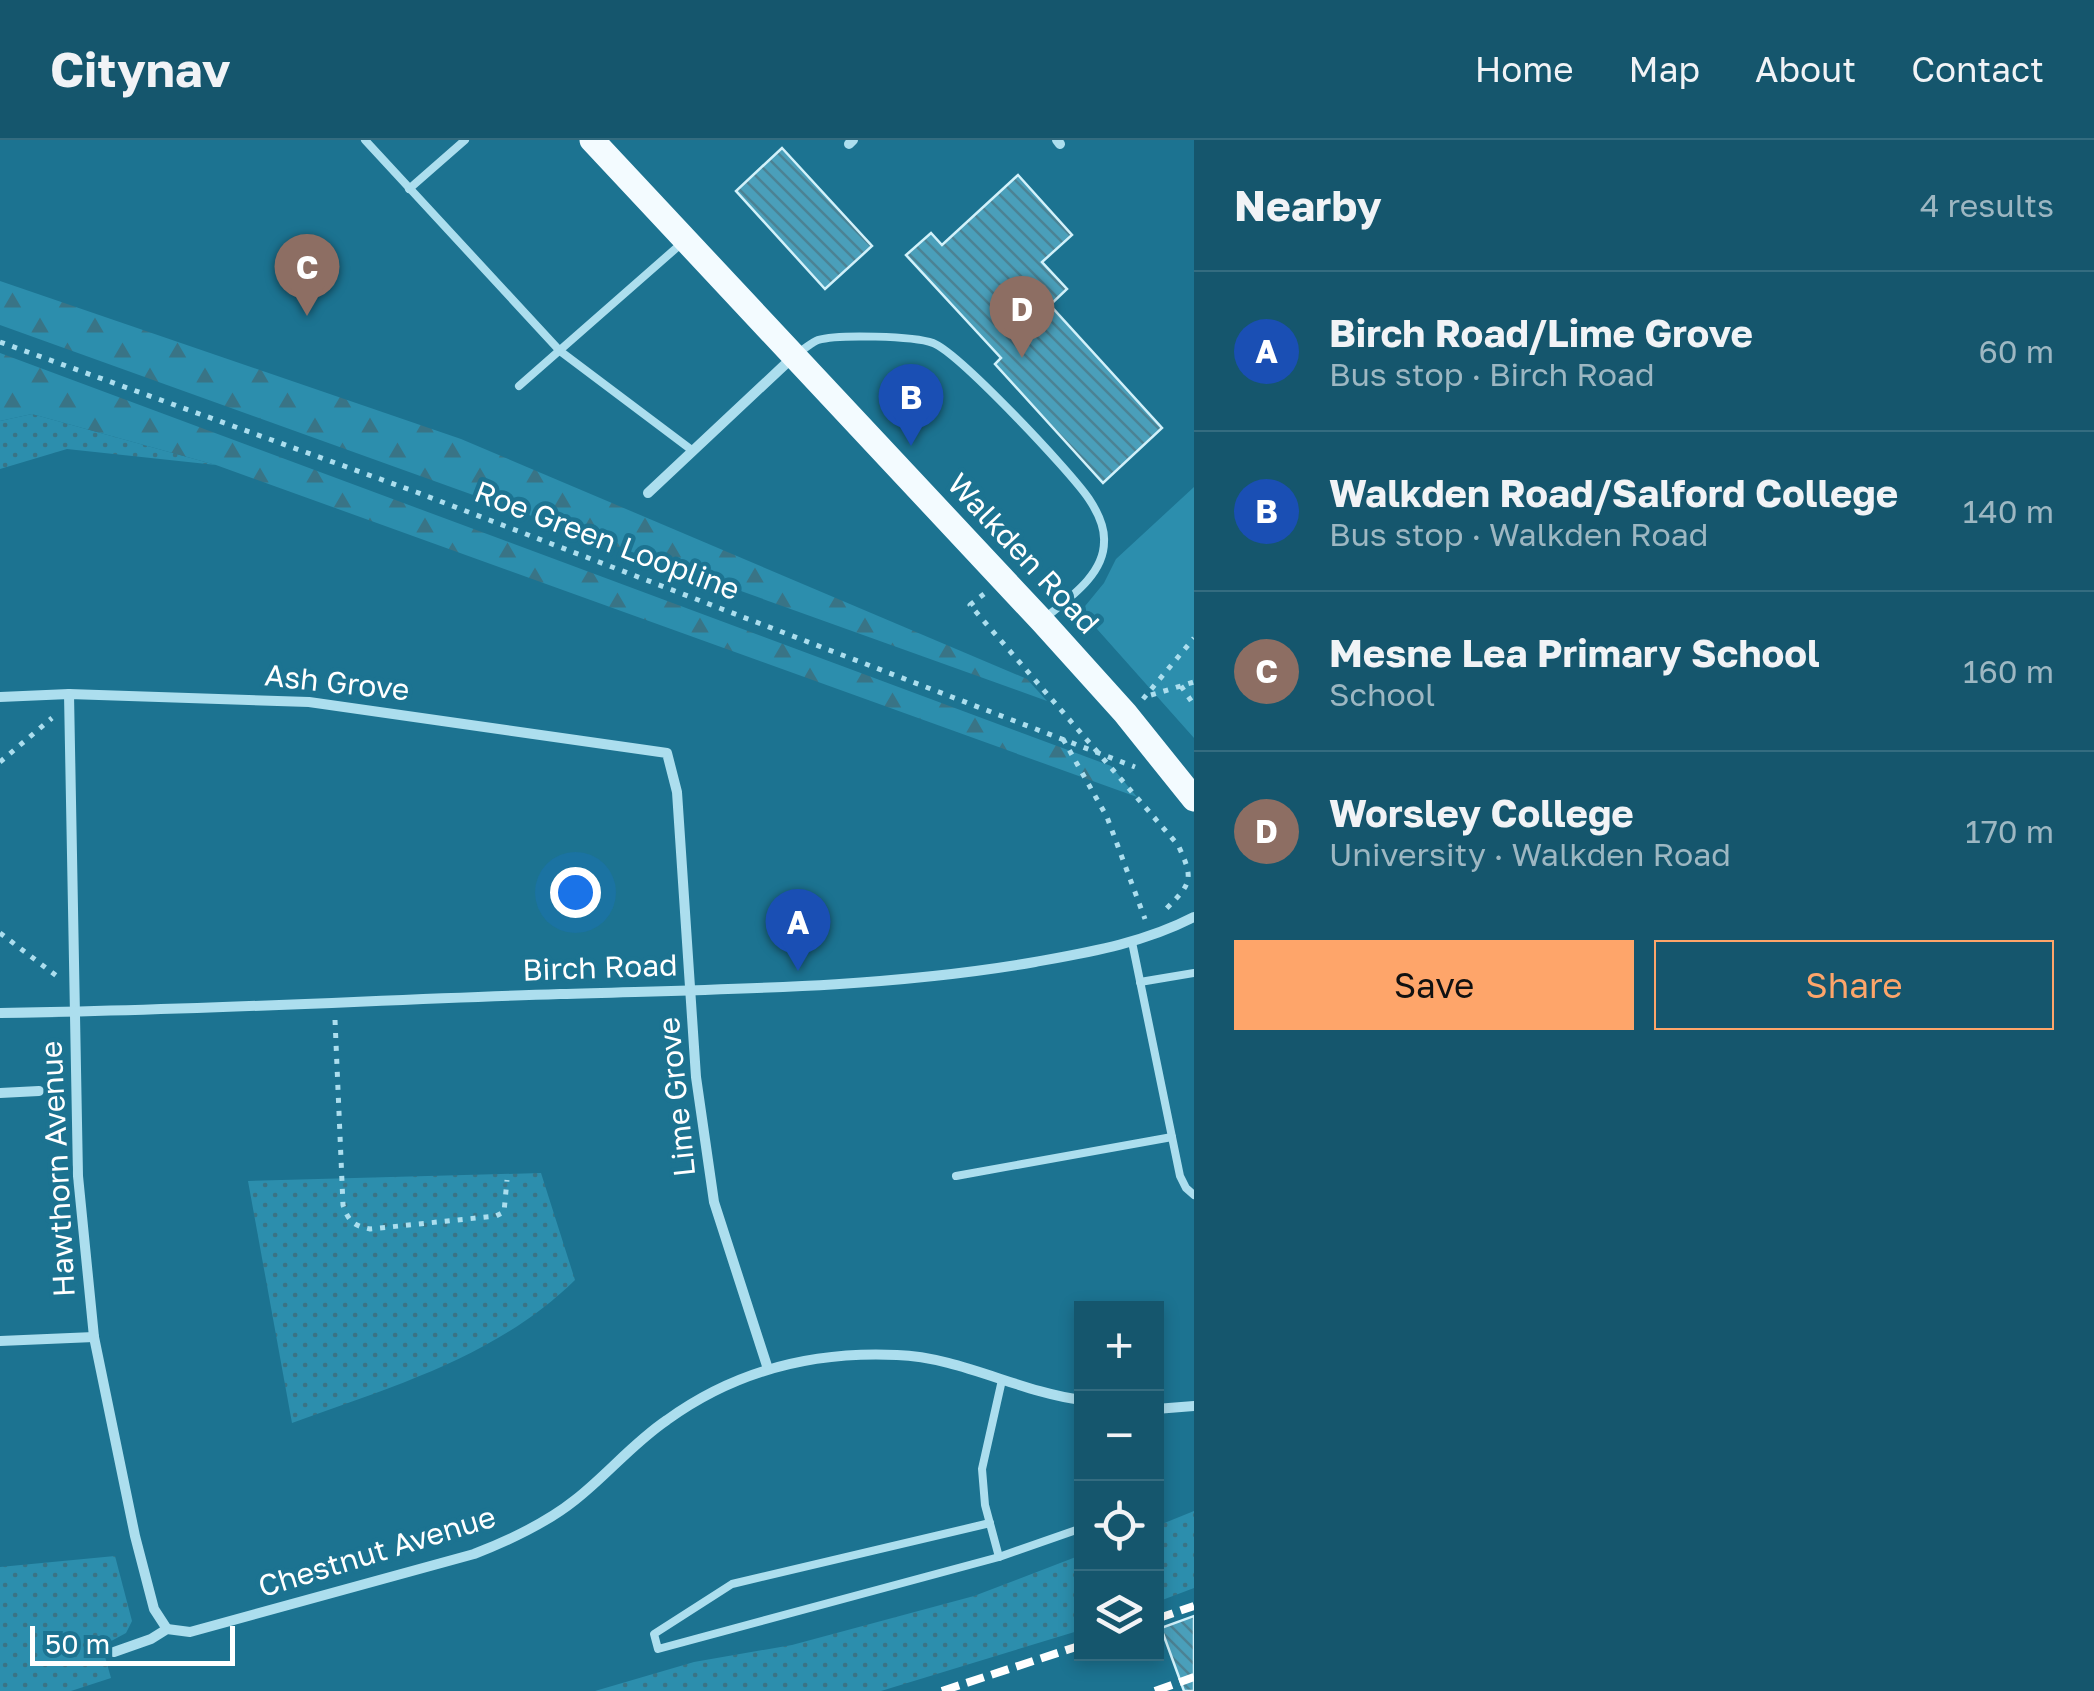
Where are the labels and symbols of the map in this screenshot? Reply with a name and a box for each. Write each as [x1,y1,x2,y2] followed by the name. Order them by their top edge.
[274,234,340,316] pin: C
[990,276,1054,358] pin: D
[878,364,944,446] pin: B
[940,466,1107,641] street label: Walkden Road
[470,473,745,607] street label: Roe Green Loopline
[263,657,411,708] street label: Ash Grove
[550,867,601,918] your location
[766,888,830,971] pin: A
[522,946,678,988] street label: Birch Road
[650,1016,702,1179] street label: Lime Grove
[32,1040,82,1298] street label: Hawthorn Avenue
[254,1498,500,1604] street label: Chestnut Avenue
[30,1621,235,1666] scale bar

